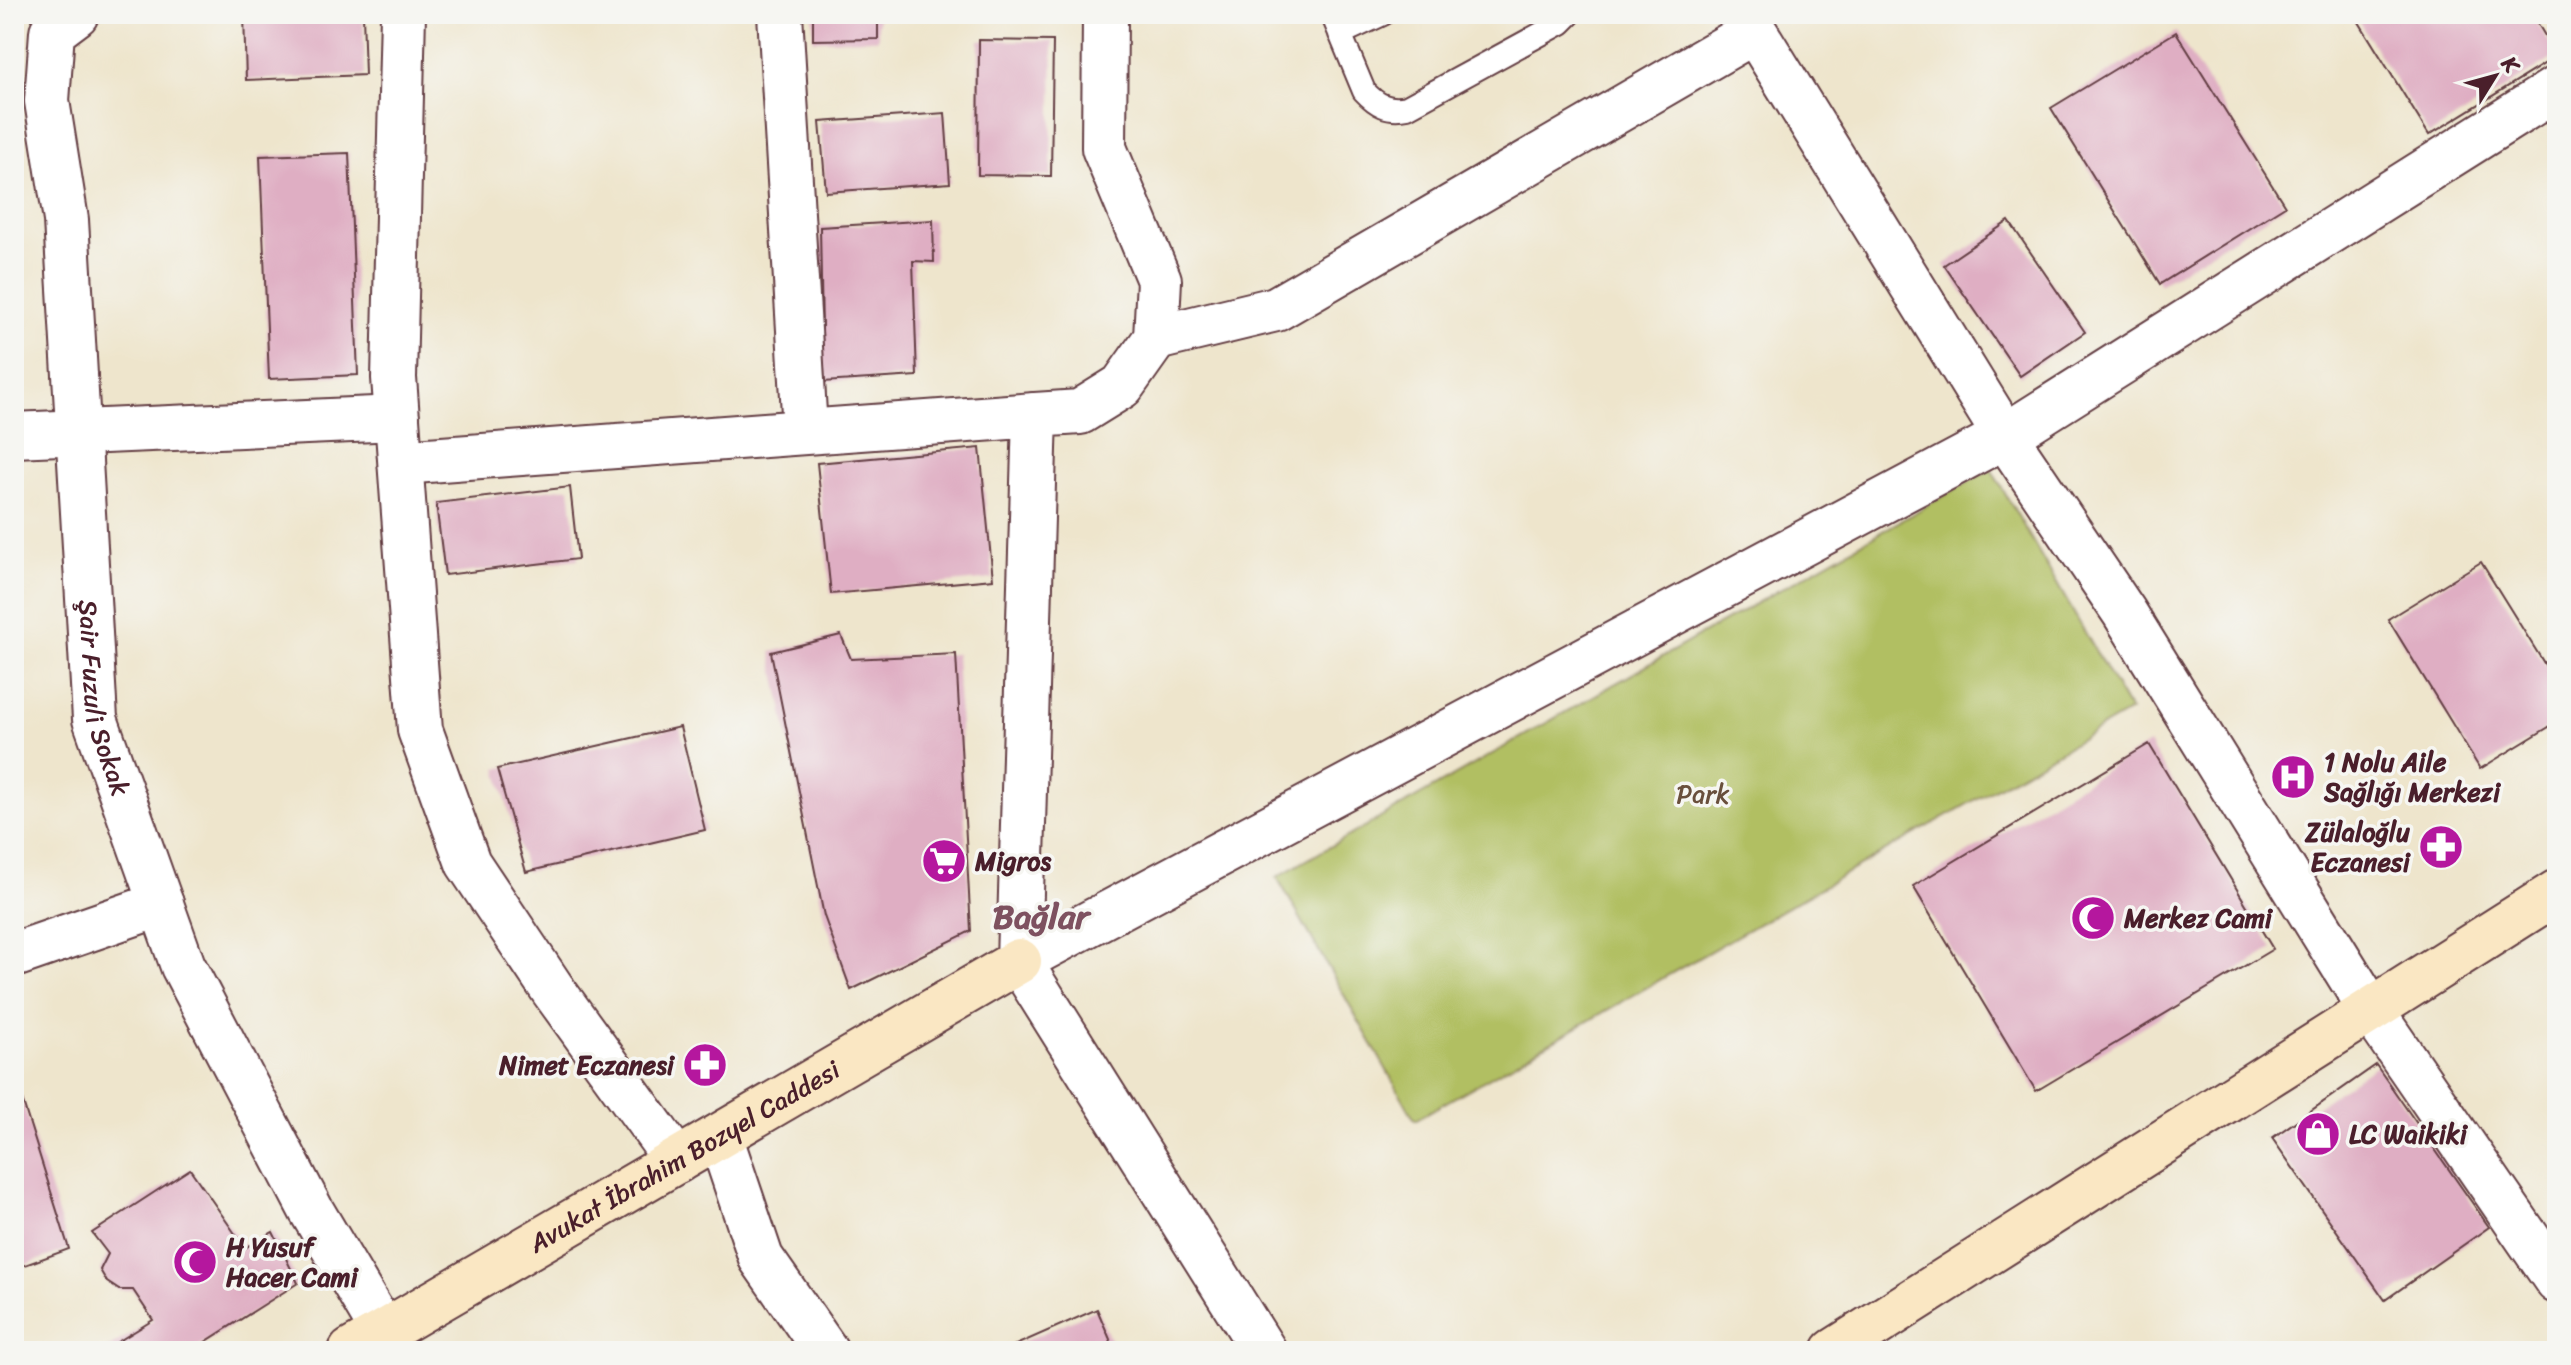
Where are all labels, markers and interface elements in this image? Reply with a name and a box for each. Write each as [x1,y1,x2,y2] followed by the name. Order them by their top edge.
[2455,36,2535,116] north arrow
[2490,46,2531,83] text: K
[65,598,144,803] street label: Şair Fuzuli Sokak
[2323,739,2502,815] place label: 1 Nolu Aile Sağlığı Merkezi
[2269,753,2317,801] hospital icon: 1 Nolu Aile Sağlığı Merkezi
[1676,771,1730,817] park label: Park
[2304,809,2412,885] place label: Zülaloğlu Eczanesi
[2417,823,2465,871] pharmacy icon: Zülaloğlu Eczanesi
[920,837,968,885] supermarket icon: Migros
[974,838,1052,884] place label: Migros
[993,887,1092,947] district label: Bağlar
[2069,894,2117,942] mosque icon: Merkez Cami
[2123,895,2274,941] place label: Merkez Cami
[681,1041,729,1089] pharmacy icon: Nimet Eczanesi
[498,1042,676,1088] place label: Nimet Eczanesi
[519,1047,850,1266] street label: Avukat İbrahim Bozyel Caddesi
[2294,1110,2342,1158] shop icon: LC Waikiki
[2349,1111,2469,1157] place label: LC Waikiki
[226,1224,359,1300] place label: H Yusuf Hacer Cami
[171,1238,219,1286] mosque icon: H Yusuf Hacer Cami

